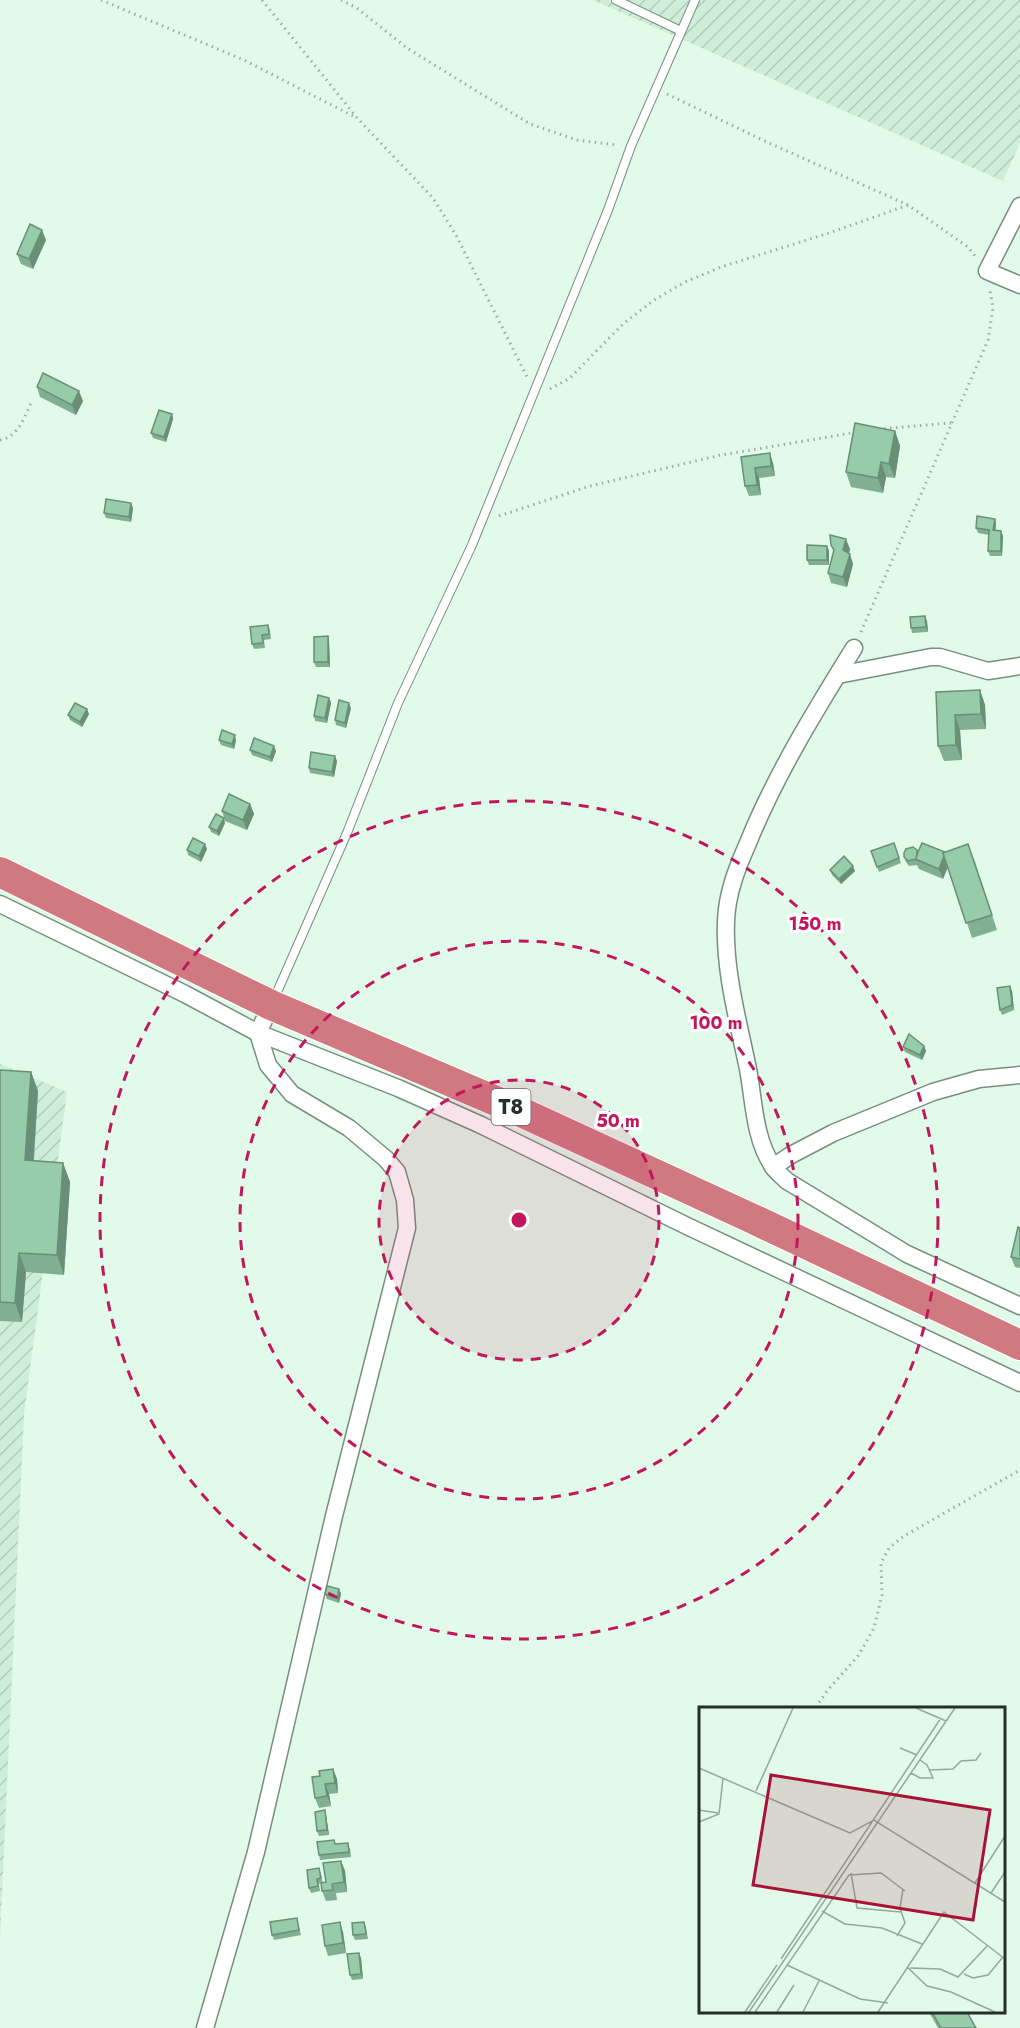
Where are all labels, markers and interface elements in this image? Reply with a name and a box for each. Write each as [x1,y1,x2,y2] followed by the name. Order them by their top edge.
[789,911,841,937] text: 150 m
[689,1010,743,1036] text: 100 m
[492,1089,530,1125] road number: T8
[596,1108,640,1134] text: 50 m
[509,1210,529,1230] centre of rings
[699,1707,1005,2013] inset map

